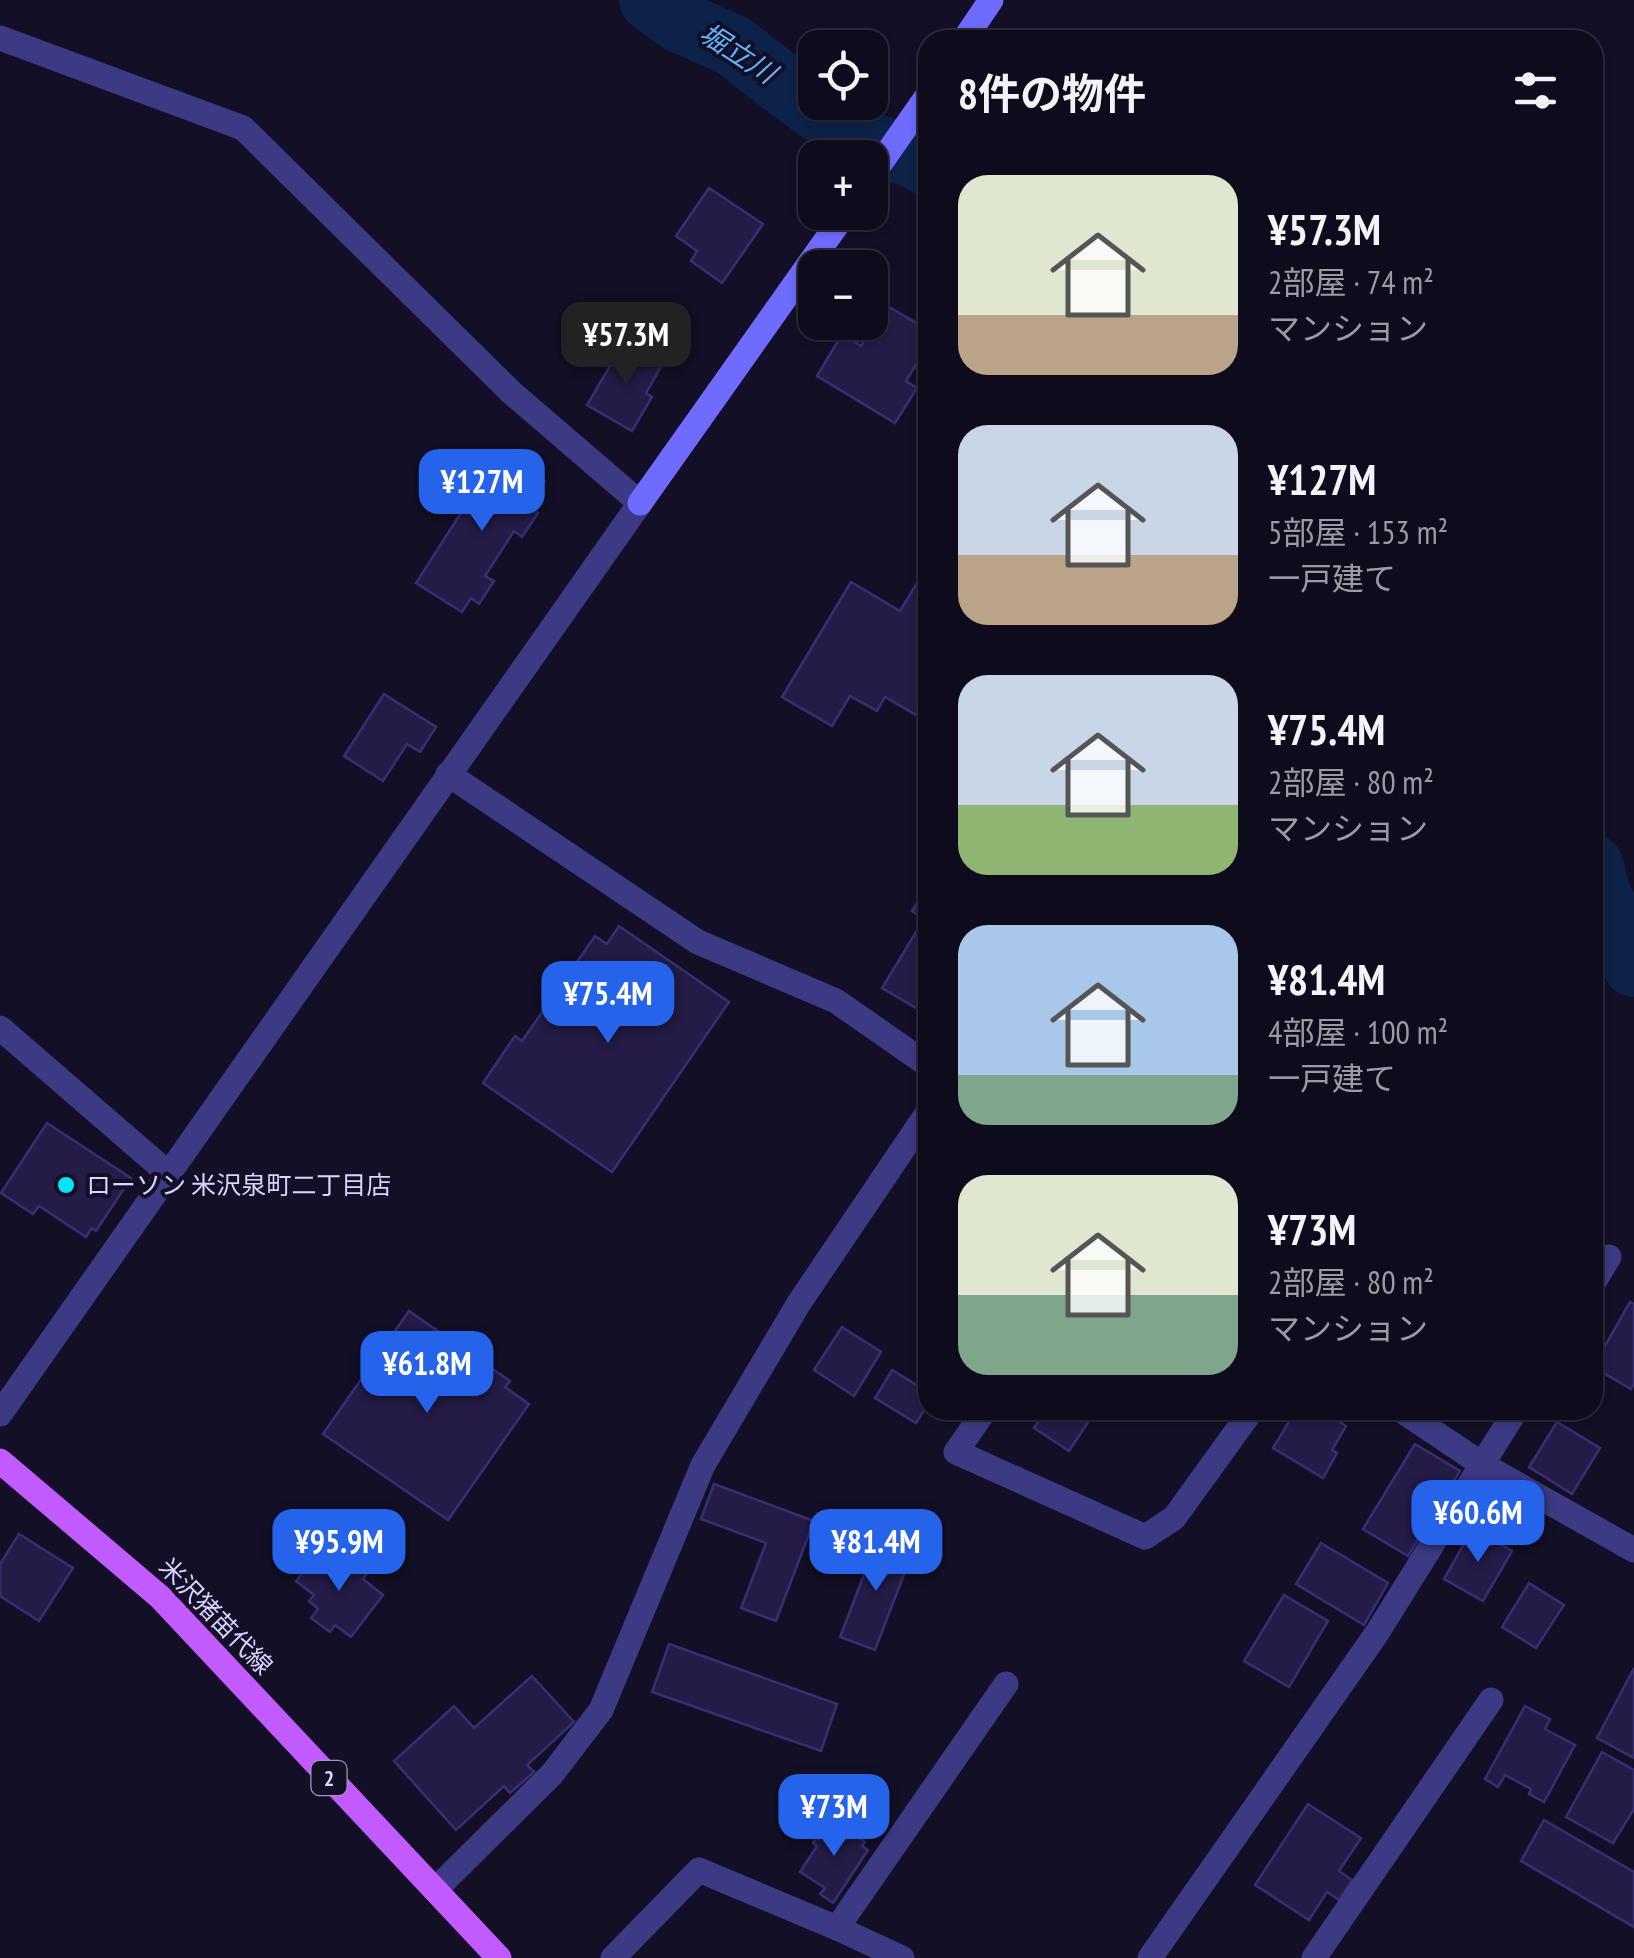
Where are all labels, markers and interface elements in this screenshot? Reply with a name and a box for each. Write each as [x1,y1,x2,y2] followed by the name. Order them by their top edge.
[693,14,786,93] water label: 堀立川
[798,30,888,340] map controls
[798,30,888,120] button: locate
[1508,63,1563,118] icon: filters
[958,66,1146,121] text: 8件の物件
[798,140,888,230] button: +
[1268,202,1381,257] text: ¥57.3M
[1038,215,1158,335] icon: home
[798,250,888,340] button: −
[1268,261,1434,303] text: 2部屋 · 74 m²
[545,302,707,387] pin: ¥57.3M
[1268,307,1428,349] text: マンション
[583,313,669,355] text: ¥57.3M
[412,449,552,534] pin: ¥127M
[1268,452,1376,507] text: ¥127M
[441,460,523,502] text: ¥127M
[1038,465,1158,585] icon: home
[1268,511,1448,553] text: 5部屋 · 153 m²
[1268,557,1396,599] text: 一戸建て
[1268,702,1385,757] text: ¥75.4M
[1038,715,1158,835] icon: home
[1268,761,1434,803] text: 2部屋 · 80 m²
[1268,807,1428,849] text: マンション
[1268,952,1385,1007] text: ¥81.4M
[527,961,689,1046] pin: ¥75.4M
[1038,965,1158,1085] icon: home
[563,972,653,1014] text: ¥75.4M
[1268,1011,1448,1053] text: 4部屋 · 100 m²
[1268,1057,1396,1099] text: 一戸建て
[86,1169,391,1201] place label: ローソン 米沢泉町二丁目店
[55,1174,77,1196] marker: ローソン 米沢泉町二丁目店
[1268,1202,1356,1257] text: ¥73M
[1038,1215,1158,1335] icon: home
[1268,1261,1434,1303] text: 2部屋 · 80 m²
[1268,1307,1428,1349] text: マンション
[346,1331,508,1416] pin: ¥61.8M
[382,1342,472,1384] text: ¥61.8M
[1397,1480,1559,1565] pin: ¥60.6M
[1433,1491,1523,1533] text: ¥60.6M
[258,1509,420,1594] pin: ¥95.9M
[795,1509,957,1594] pin: ¥81.4M
[294,1520,384,1562] text: ¥95.9M
[831,1520,921,1562] text: ¥81.4M
[152,1551,280,1681] street label: 米沢猪苗代線
[312,1761,346,1795] road number: 2
[775,1774,893,1859] pin: ¥73M
[800,1785,868,1827] text: ¥73M

